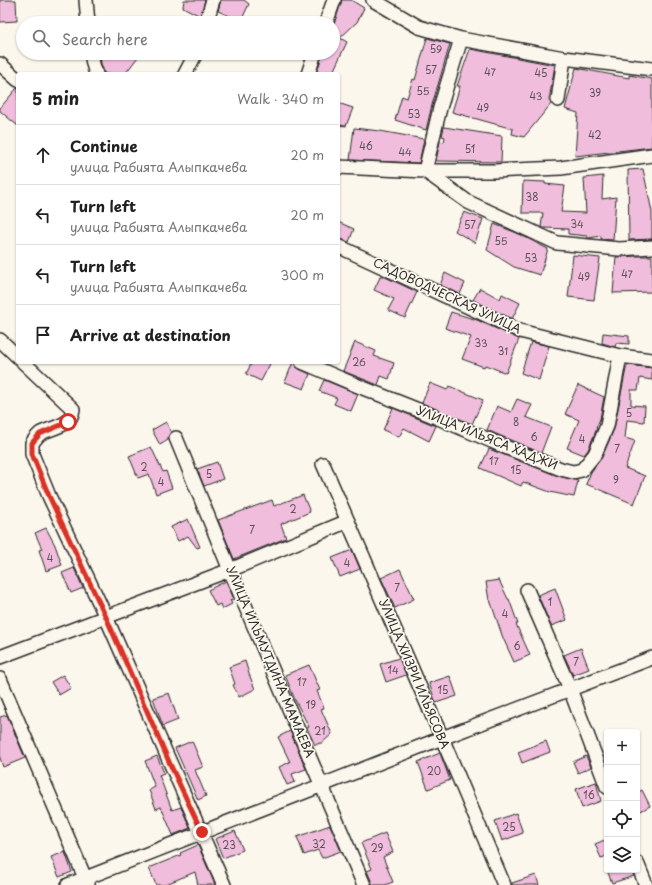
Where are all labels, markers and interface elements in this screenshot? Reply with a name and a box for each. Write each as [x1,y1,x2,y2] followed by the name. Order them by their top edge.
[16,16,340,60] search box
[30,27,52,49] icon: search
[62,27,148,50] text: Search here
[430,41,442,56] house number: 59
[425,62,437,77] house number: 57
[484,64,497,79] house number: 47
[535,65,547,80] house number: 45
[417,83,430,98] house number: 55
[32,85,79,111] text: 5 min
[589,85,601,100] house number: 39
[530,88,543,103] house number: 43
[237,89,324,108] text: Walk · 340 m
[477,100,489,115] house number: 49
[408,106,420,121] house number: 53
[588,127,602,142] house number: 42
[70,134,138,157] text: Continue
[359,138,373,153] house number: 46
[465,141,475,156] house number: 51
[32,144,54,166] icon: ahead
[398,144,412,159] house number: 44
[290,145,324,164] text: 20 m
[70,157,247,176] text: улица Рабията Алыпкачева
[526,189,538,204] house number: 38
[70,194,136,217] text: Turn left
[32,204,54,226] icon: left
[290,205,324,224] text: 20 m
[570,216,584,231] house number: 34
[70,217,247,236] text: улица Рабията Алыпкачева
[464,217,476,232] house number: 57
[495,233,508,248] house number: 55
[525,250,537,265] house number: 53
[370,253,524,337] street label: САДОВОДЧЕСКАЯ УЛИЦА
[70,254,136,277] text: Turn left
[32,264,54,286] icon: left
[280,265,324,284] text: 300 m
[621,266,634,281] house number: 47
[578,269,590,284] house number: 49
[70,277,247,296] text: улица Рабията Алыпкачева
[70,323,231,346] text: Arrive at destination
[32,324,54,346] icon: arrive
[474,335,488,350] house number: 33
[498,343,508,358] house number: 31
[352,354,366,369] house number: 26
[414,400,561,474] street label: УЛИЦА ИЛЬЯСА ХАДЖИ
[626,405,632,420] house number: 5
[59,413,77,431] route start
[513,414,519,429] house number: 8
[530,429,538,444] house number: 6
[579,431,586,446] house number: 4
[614,441,620,456] house number: 7
[489,453,500,468] house number: 17
[140,459,148,474] house number: 2
[511,462,521,477] house number: 15
[206,466,212,481] house number: 5
[613,472,619,487] house number: 9
[158,474,165,489] house number: 4
[289,501,297,516] house number: 2
[249,522,255,537] house number: 7
[47,550,54,565] house number: 4
[344,555,351,570] house number: 4
[222,563,320,760] street label: УЛИЦА ИЛЬМУТДИНА МАМАЕВА
[394,580,400,595] house number: 7
[548,594,552,609] house number: 1
[375,596,455,752] street label: УЛИЦА ХИЗРИ ИЛЬЯСОВА
[502,606,509,621] house number: 4
[513,638,521,653] house number: 6
[573,654,579,669] house number: 7
[387,662,399,677] house number: 14
[297,674,308,689] house number: 17
[438,682,448,697] house number: 15
[306,697,316,712] house number: 19
[314,723,326,738] house number: 21
[604,729,640,873] map controls
[604,729,640,765] button: +
[427,763,441,778] house number: 20
[604,765,640,801] button: −
[583,787,595,802] house number: 16
[604,801,640,837] button: locate
[502,819,516,834] house number: 25
[193,823,211,841] route end
[312,836,326,851] house number: 32
[222,837,236,852] house number: 23
[604,837,640,873] button: layers
[371,840,384,855] house number: 29

